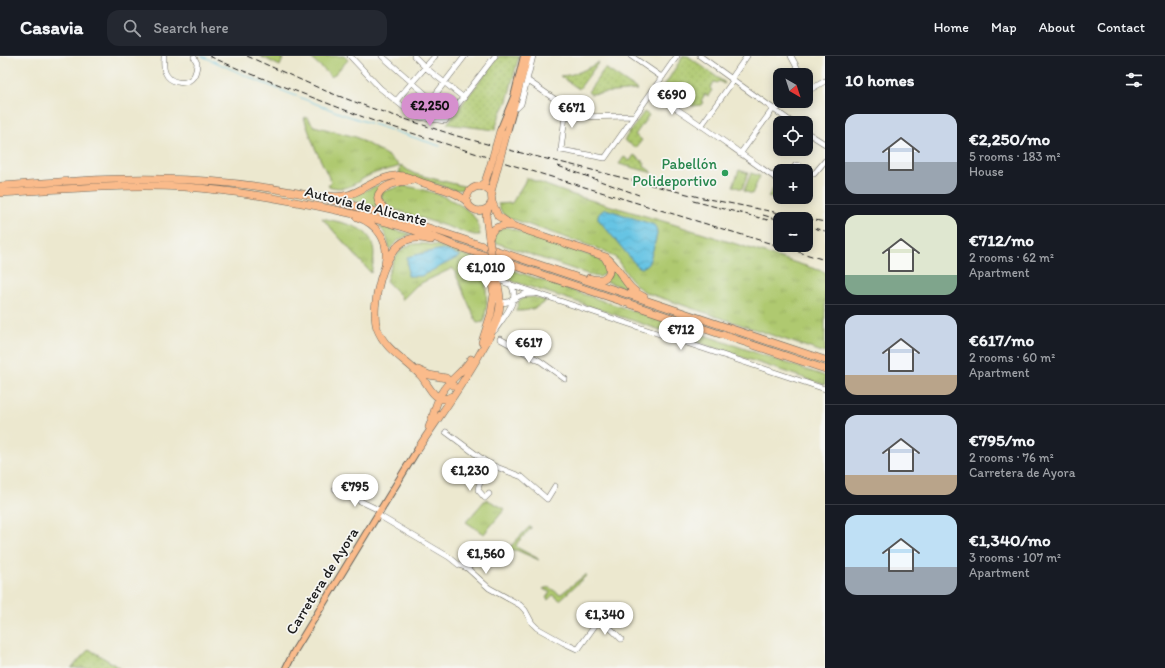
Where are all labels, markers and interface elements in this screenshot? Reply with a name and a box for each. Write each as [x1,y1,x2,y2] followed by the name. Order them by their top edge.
[107,10,387,46] search box
[20,16,83,39] text: Casavia
[121,17,143,39] icon: search
[153,19,229,37] text: Search here
[934,19,969,36] text: Home
[991,19,1017,36] text: Map
[1039,19,1075,36] text: About
[1097,19,1145,36] text: Contact
[773,68,813,108] north arrow
[773,68,813,252] map controls
[1123,69,1145,91] icon: filters
[845,70,914,90] text: 10 homes
[648,82,696,116] pin: €690
[657,87,687,102] text: €690
[397,93,463,127] pin: €2,250
[548,95,596,129] pin: €671
[410,98,450,113] text: €2,250
[559,100,585,115] text: €671
[773,116,813,156] button: locate
[969,129,1050,149] text: €2,250/mo
[877,130,925,178] icon: home
[969,149,1061,164] text: 5 rooms · 183 m²
[632,155,718,190] place label: Pabellón Polideportivo
[773,164,813,204] button: +
[969,164,1004,179] text: House
[720,168,730,178] marker: Pabellón Polideportivo
[303,182,429,230] street label: Autovía de Alicante
[773,212,813,252] button: −
[969,230,1034,250] text: €712/mo
[877,231,925,279] icon: home
[969,250,1054,265] text: 2 rooms · 62 m²
[453,255,519,289] pin: €1,010
[467,260,505,275] text: €1,010
[969,265,1030,280] text: Apartment
[657,317,705,351] pin: €712
[668,322,694,337] text: €712
[505,330,553,364] pin: €617
[969,330,1034,350] text: €617/mo
[877,331,925,379] icon: home
[516,335,542,350] text: €617
[969,350,1055,365] text: 2 rooms · 60 m²
[969,365,1030,380] text: Apartment
[969,430,1035,450] text: €795/mo
[877,431,925,479] icon: home
[969,450,1054,465] text: 2 rooms · 76 m²
[437,458,503,492] pin: €1,230
[451,463,489,478] text: €1,230
[969,465,1075,480] text: Carretera de Ayora
[331,474,379,508] pin: €795
[341,479,369,494] text: €795
[282,524,362,638] street label: Carretera de Ayora
[969,530,1051,550] text: €1,340/mo
[877,531,925,579] icon: home
[453,541,519,575] pin: €1,560
[467,546,505,561] text: €1,560
[969,550,1061,565] text: 3 rooms · 107 m²
[969,565,1030,580] text: Apartment
[572,602,638,636] pin: €1,340
[585,607,625,622] text: €1,340

